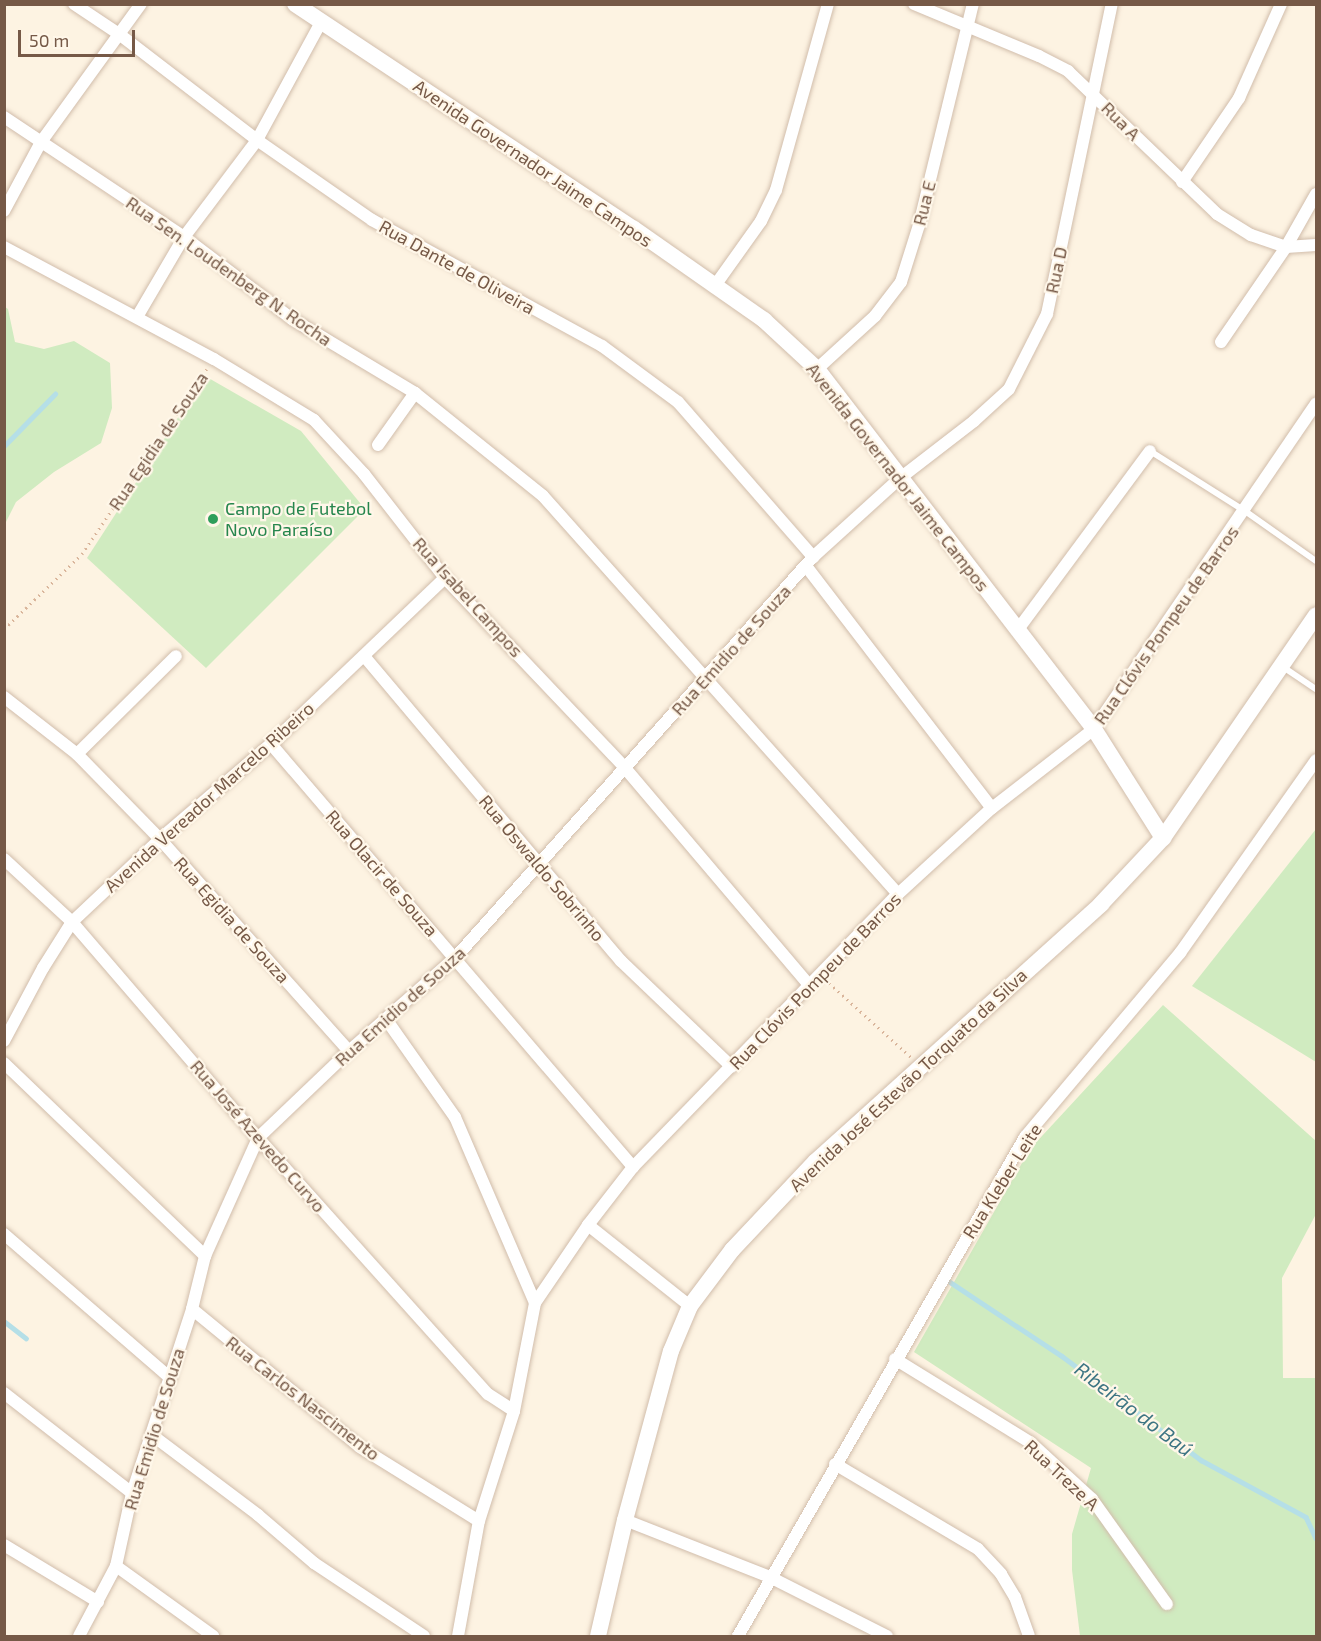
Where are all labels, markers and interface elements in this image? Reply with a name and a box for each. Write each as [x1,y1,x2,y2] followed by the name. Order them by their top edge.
[21,18,138,56] scale bar
[29,29,69,51] text: 50 m
[409,74,657,252] street label: Avenida Governador Jaime Campos
[1097,97,1145,145] street label: Rua A
[908,178,940,228] street label: Rua E
[122,192,336,350] street label: Rua Sen. Loudenberg N. Rocha
[375,215,539,319] street label: Rua Dante de Oliveira
[1041,245,1071,295] street label: Rua D
[802,358,994,596] street label: Avenida Governador Jaime Campos
[104,368,212,514] street label: Rua Egidia de Souza
[225,498,372,540] place label: Campo de Futebol Novo Paraíso
[206,512,220,526] marker: Campo de Futebol Novo Paraíso
[1089,521,1243,729] street label: Rua Clóvis Pompeu de Barros
[408,533,528,661] street label: Rua Isabel Campos
[667,580,795,720] street label: Rua Emidio de Souza
[100,697,318,897] street label: Avenida Vereador Marcelo Ribeiro
[474,790,610,946] street label: Rua Oswaldo Sobrinho
[321,805,443,941] street label: Rua Olacir de Souza
[170,853,294,987] street label: Rua Egidia de Souza
[725,888,905,1074] street label: Rua Clóvis Pompeu de Barros
[330,942,470,1070] street label: Rua Emidio de Souza
[784,964,1032,1196] street label: Avenida José Estevão Torquato da Silva
[186,1055,330,1217] street label: Rua José Azevedo Curvo
[958,1119,1046,1243] street label: Rua Kleber Leite
[222,1331,384,1465] street label: Rua Carlos Nascimento
[119,1345,189,1513] street label: Rua Emidio de Souza
[1070,1357,1198,1461] water label: Ribeirão do Baú
[1020,1435,1104,1515] street label: Rua Treze A

